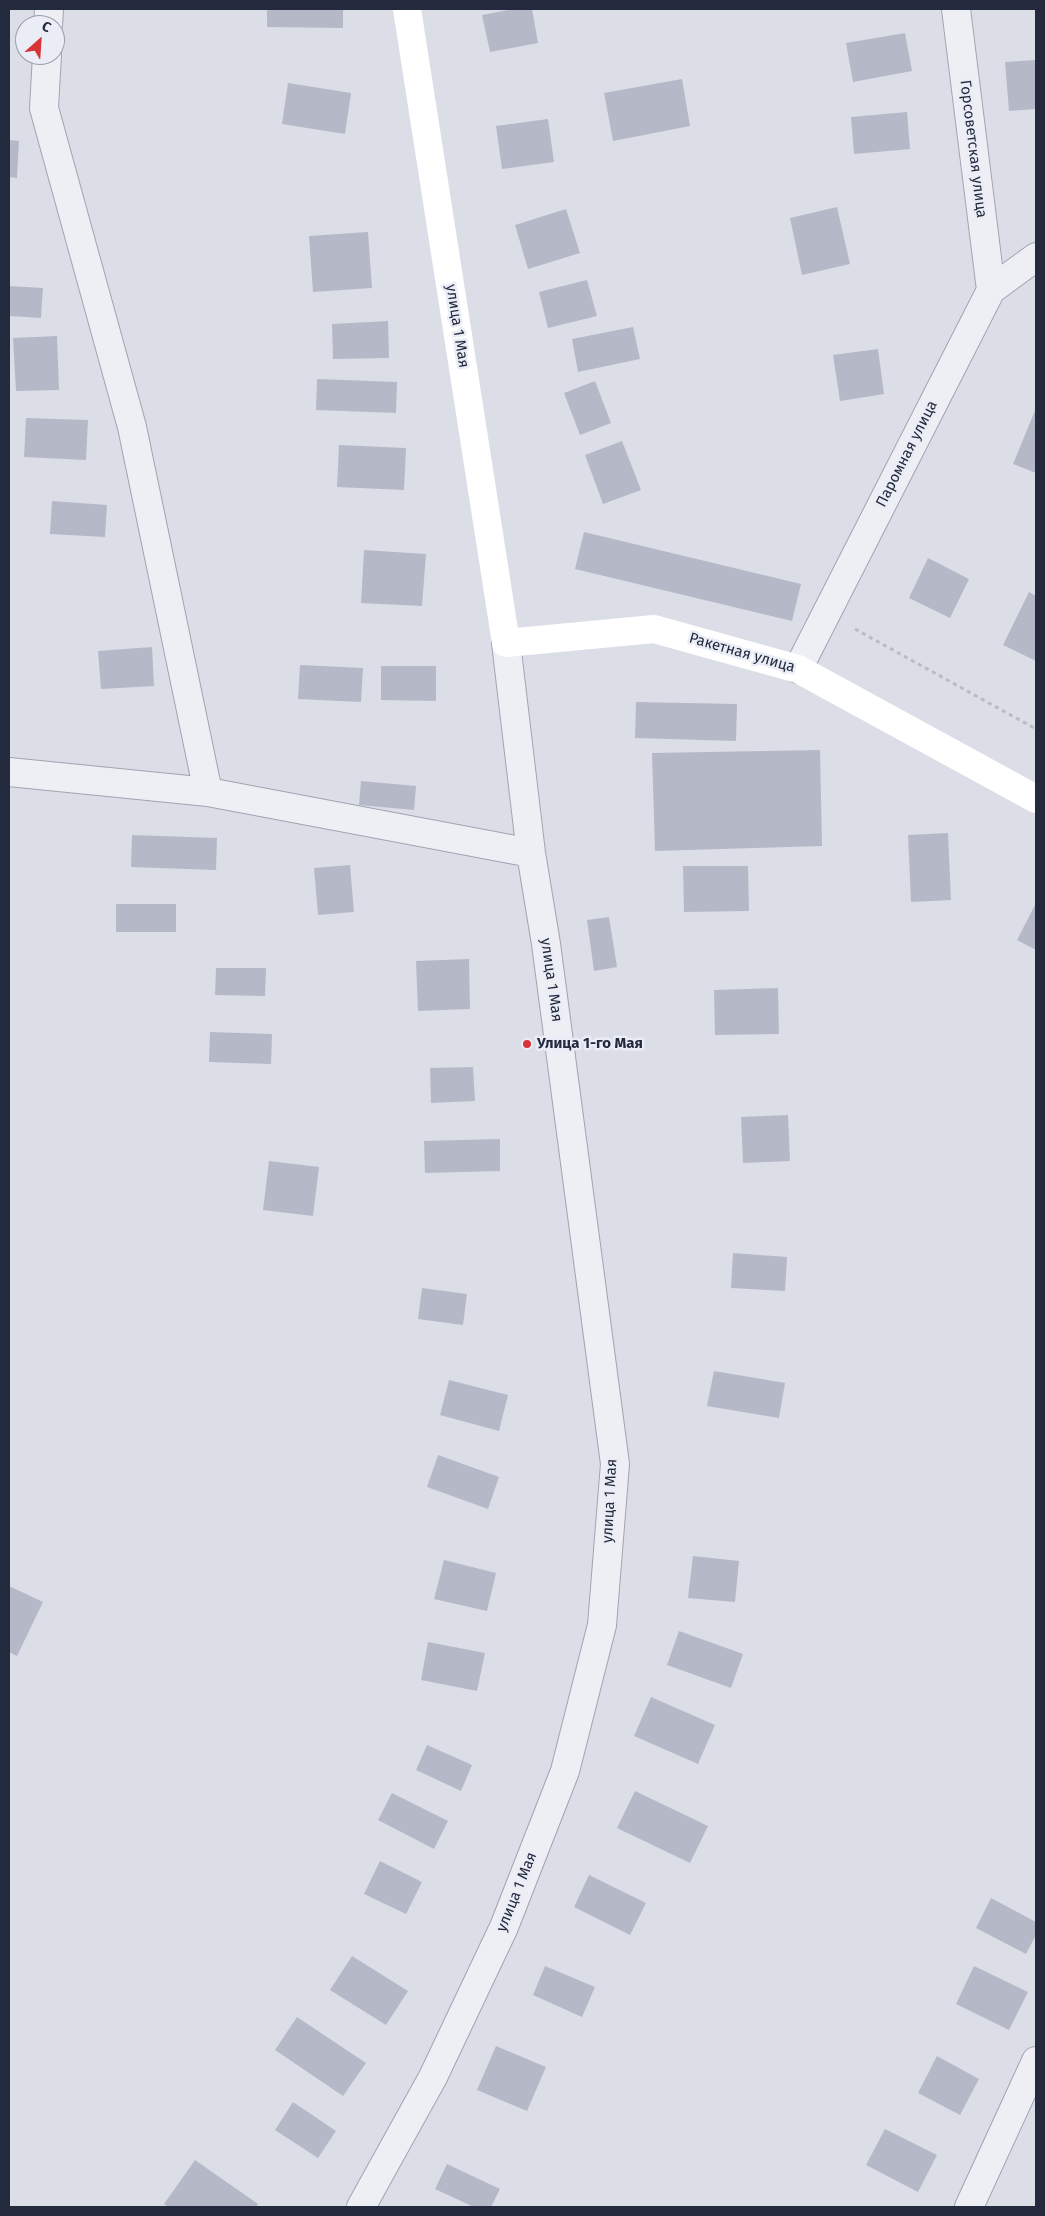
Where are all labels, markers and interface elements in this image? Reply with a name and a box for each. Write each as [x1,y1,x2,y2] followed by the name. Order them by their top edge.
[15,15,65,65] north arrow
[39,18,54,36] text: С
[956,79,990,219] street label: Горсоветская улица
[442,283,472,369] street label: улица 1 Мая
[872,398,942,510] street label: Паромная улица
[687,629,797,677] street label: Ракетная улица
[536,937,566,1023] street label: улица 1 Мая
[537,1035,643,1053] place label: Улица 1-го Мая
[521,1038,533,1050] marker: Улица 1-го Мая
[599,1458,621,1544] street label: улица 1 Мая
[493,1850,541,1934] street label: улица 1 Мая

